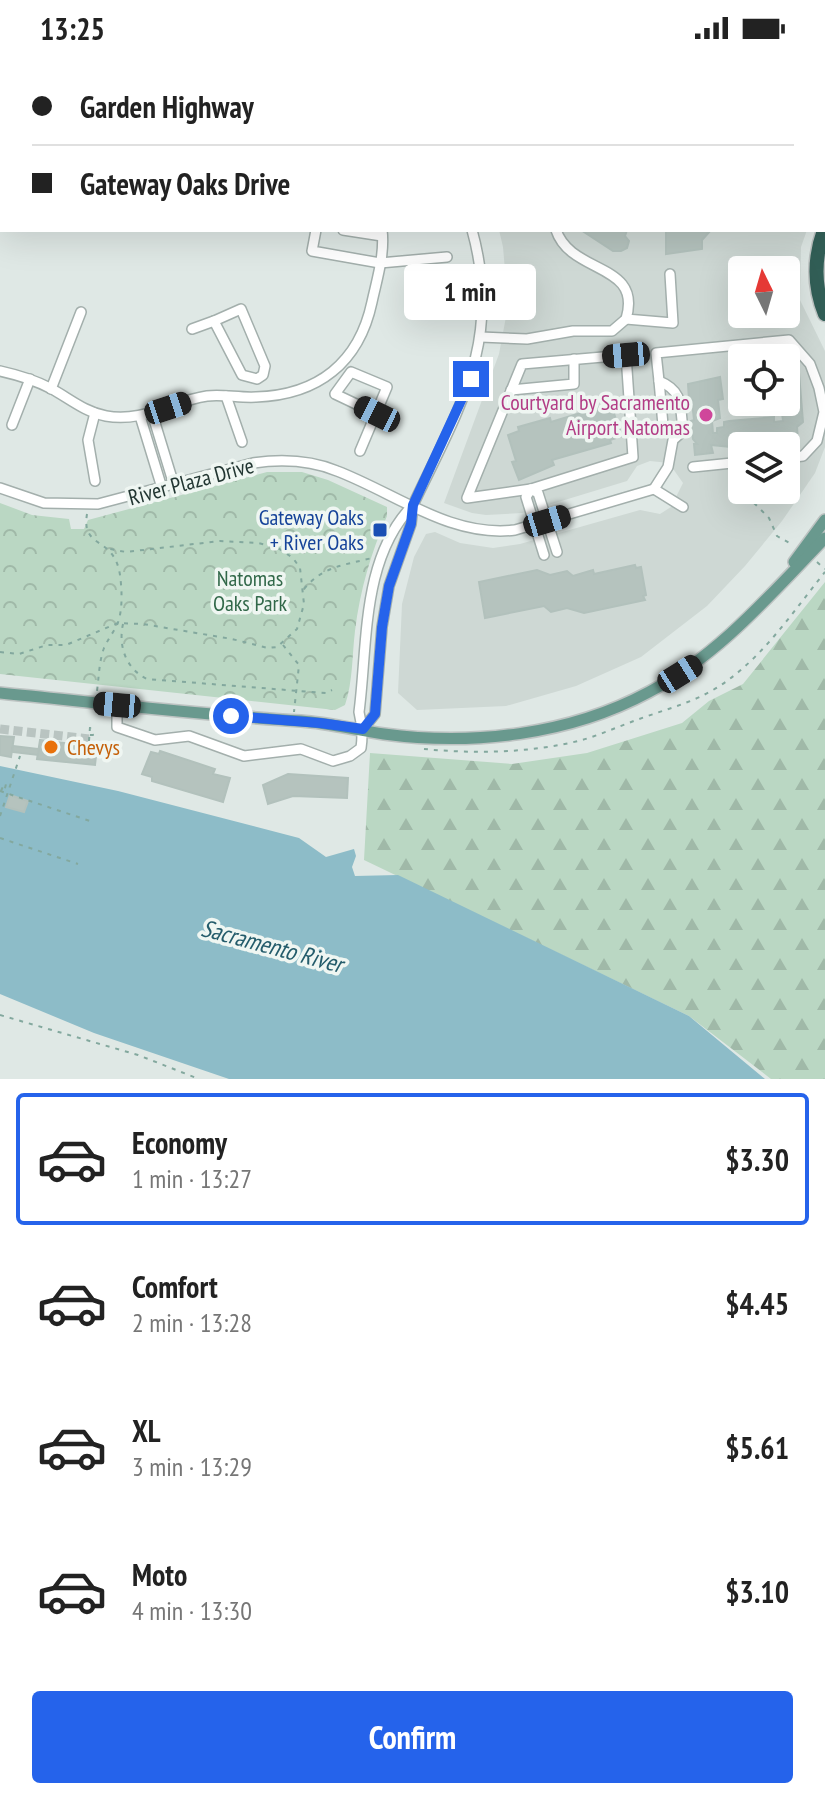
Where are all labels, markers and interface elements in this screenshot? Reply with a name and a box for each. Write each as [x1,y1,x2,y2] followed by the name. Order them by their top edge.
[40,9,105,48] text: 13:25
[80,87,254,126] text: Garden Highway
[80,164,290,203] text: Gateway Oaks Drive
[728,256,800,328] north arrow
[728,256,800,504] map controls
[405,263,537,319] callout: 1 min
[444,275,496,308] text: 1 min
[601,341,651,369] car
[728,344,800,416] button: locate
[453,361,489,397] route end
[501,388,690,441] place label: Courtyard by Sacramento Airport Natomas
[141,389,195,427] car
[350,393,404,435] car
[697,406,715,424] marker: Courtyard by Sacramento Airport Natomas
[728,432,800,504] button: layers
[125,451,257,511] street label: River Plaza Drive
[259,503,364,556] place label: Gateway Oaks + River Oaks
[521,503,573,539] car
[371,521,389,539] marker: Gateway Oaks + River Oaks
[213,564,288,617] park label: Natomas Oaks Park
[653,651,707,697] car
[92,691,142,719] car
[213,698,249,734] route start
[67,733,120,761] place label: Chevys
[42,738,60,756] marker: Chevys
[198,912,349,981] water label: Sacramento River
[36,1123,108,1195] icon: car
[132,1123,227,1162] text: Economy
[725,1140,789,1179] text: $3.30
[132,1162,252,1195] text: 1 min · 13:27
[36,1267,108,1339] icon: car
[132,1267,218,1306] text: Comfort
[725,1284,789,1323] text: $4.45
[132,1306,252,1339] text: 2 min · 13:28
[36,1411,108,1483] icon: car
[132,1411,161,1450] text: XL
[725,1428,789,1467] text: $5.61
[132,1450,252,1483] text: 3 min · 13:29
[36,1555,108,1627] icon: car
[132,1555,187,1594] text: Moto
[725,1572,789,1611] text: $3.10
[132,1594,252,1627] text: 4 min · 13:30
[32,1691,793,1783] button: Confirm

